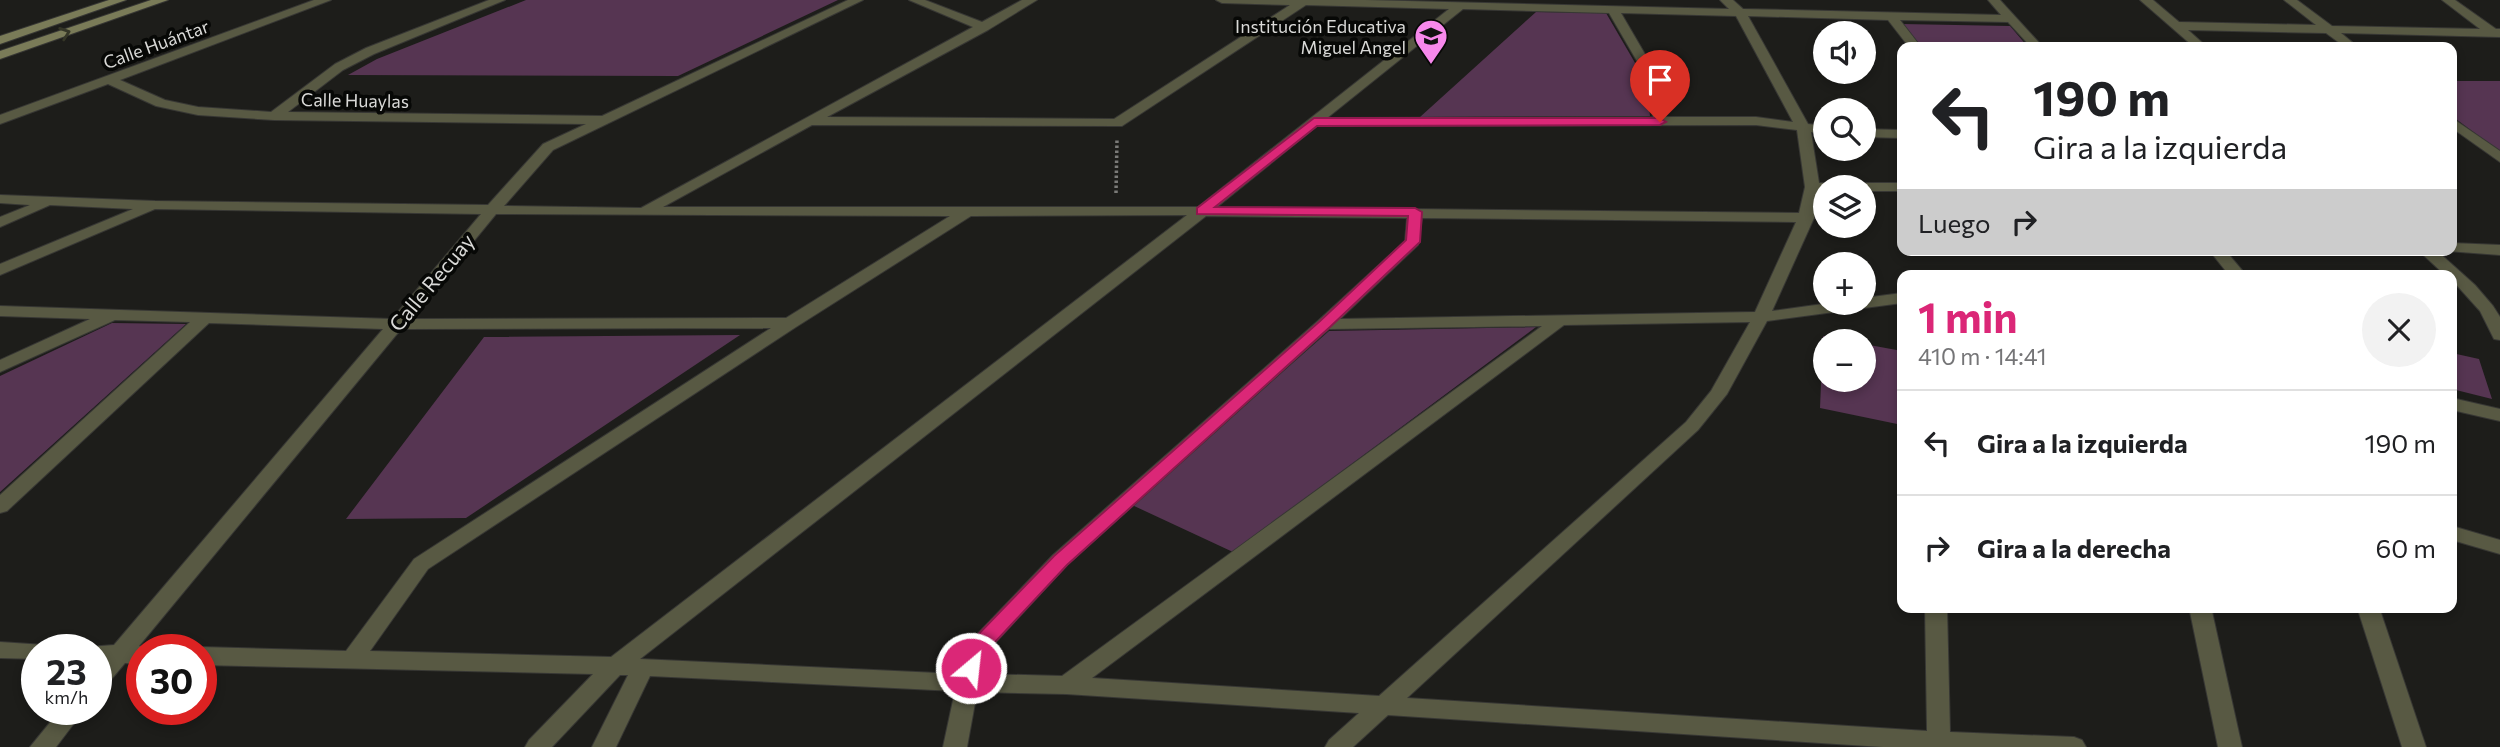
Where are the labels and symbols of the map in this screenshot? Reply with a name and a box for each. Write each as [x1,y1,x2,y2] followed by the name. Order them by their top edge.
[100,15,212,73] street label: Calle Huántar
[1235,15,1406,58] place label: Institución Educativa Miguel Angel
[1412,17,1450,66] school or university icon: Institución Educativa Miguel Angel
[58,27,70,41] one-way arrow
[1630,50,1690,122] pin
[301,88,409,112] street label: Calle Huaylas
[383,228,479,336] street label: Calle Recuay
[934,631,1008,705] position arrow
[126,634,217,725] speed limit sign: 30

